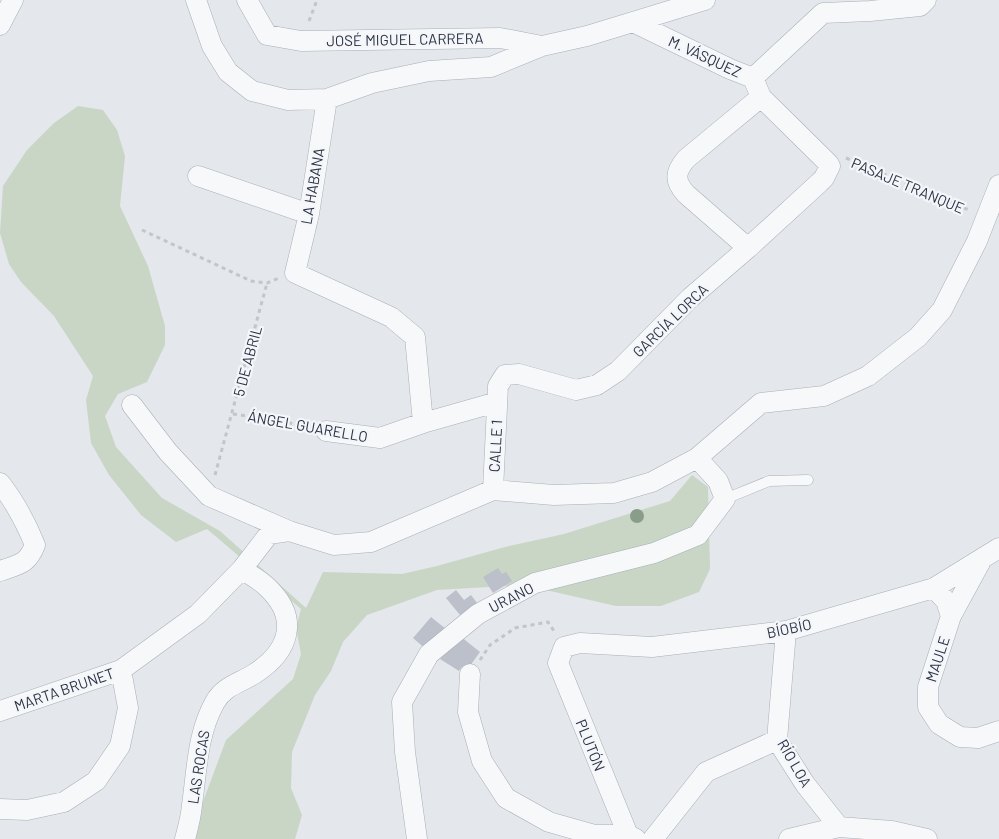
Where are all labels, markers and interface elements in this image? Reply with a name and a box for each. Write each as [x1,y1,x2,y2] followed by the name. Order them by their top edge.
[326,29,484,49] street label: JOSÉ MIGUEL CARRERA
[666,31,744,81] street label: M. VÁSQUEZ
[296,146,328,226] street label: LA HABANA
[849,153,967,217] street label: PASAJE TRANQUE
[629,280,711,360] street label: GARCÍA LORCA
[229,324,265,398] street label: 5 DE ABRIL
[247,407,369,445] street label: ÁNGEL GUARELLO
[485,419,505,473] street label: CALLE 1
[486,578,536,616] street label: URANO
[765,614,813,642] street label: BÍOBÍO
[921,634,953,684] street label: MAULE
[12,663,116,715] street label: MARTA BRUNET
[572,716,610,774] street label: PLUTÓN
[183,729,213,805] street label: LAS ROCAS
[774,736,816,790] street label: RÍO LOA

